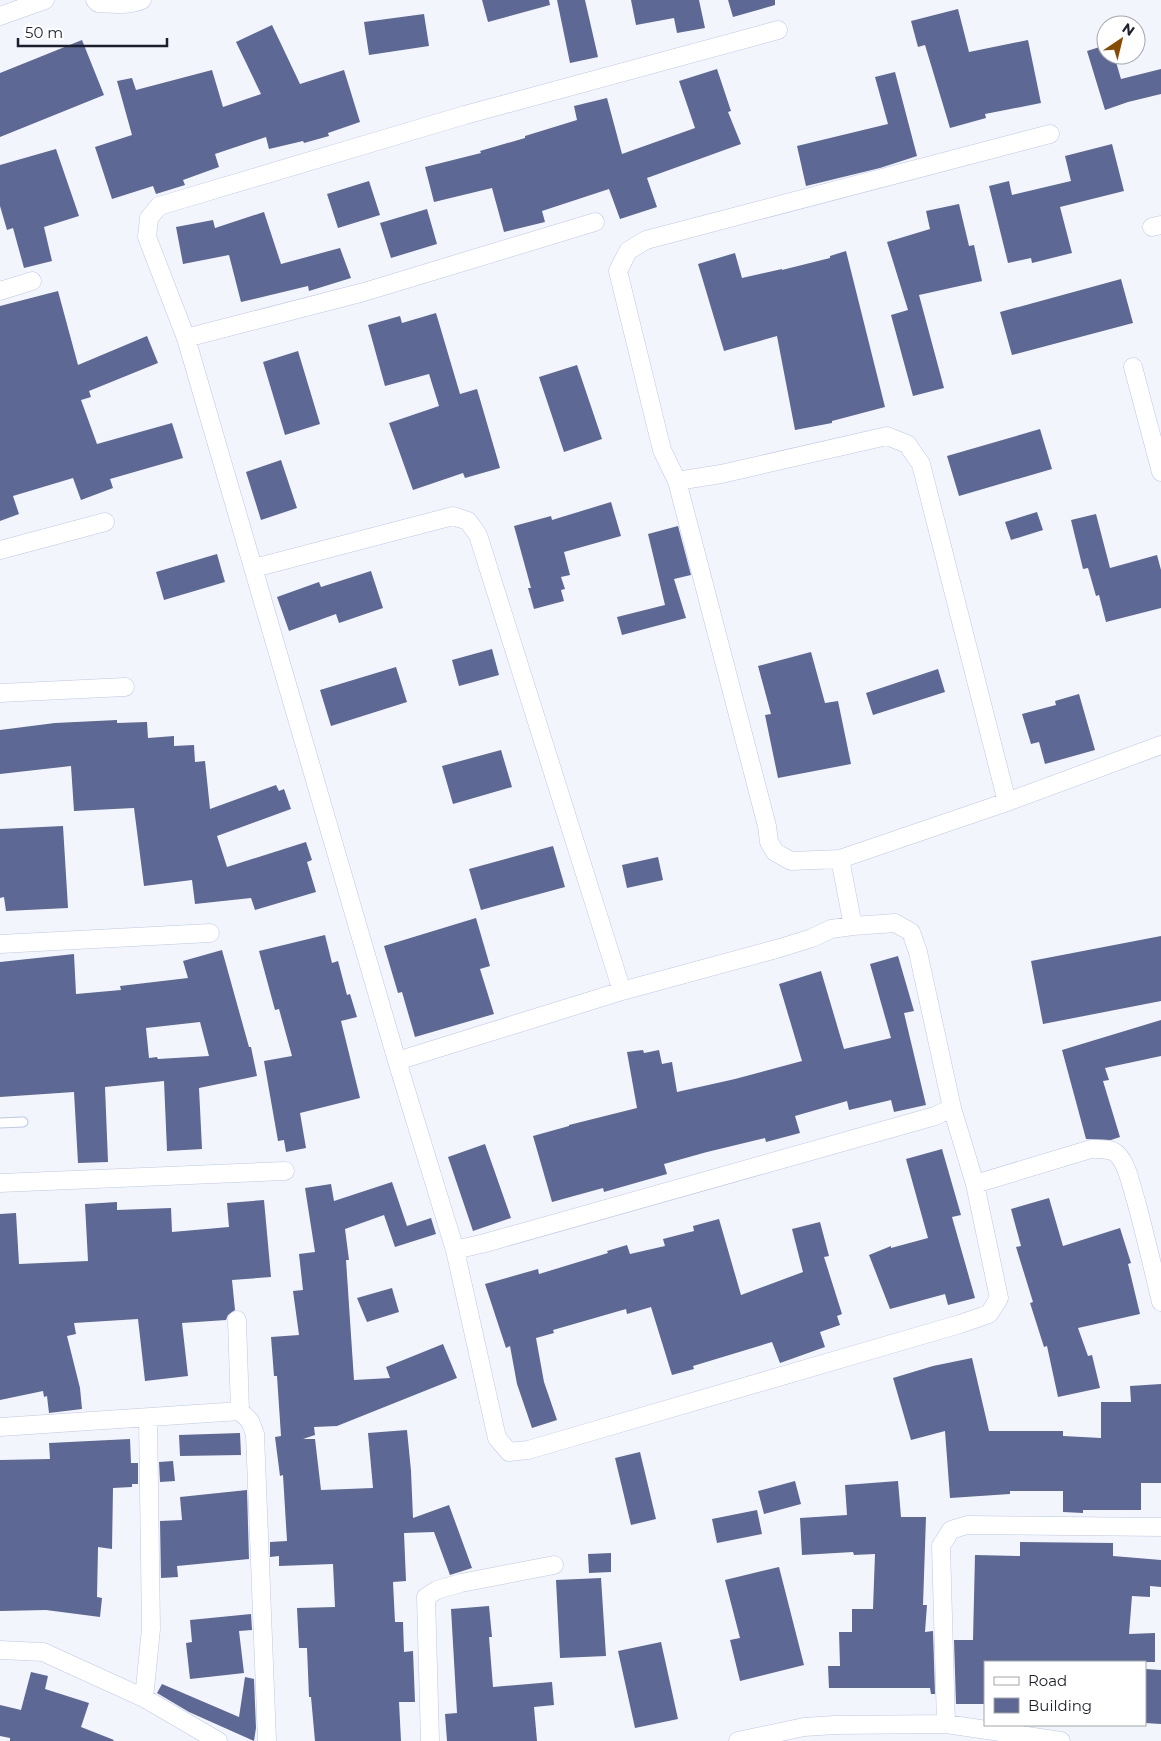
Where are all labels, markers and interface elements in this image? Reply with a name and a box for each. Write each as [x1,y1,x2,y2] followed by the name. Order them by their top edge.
[18,15,166,47] scale bar
[1096,15,1146,65] north arrow
[1119,19,1138,40] text: N
[25,23,63,42] text: 50 m
[984,1661,1146,1726] legend
[1028,1671,1067,1690] text: Road
[1028,1696,1092,1715] text: Building

